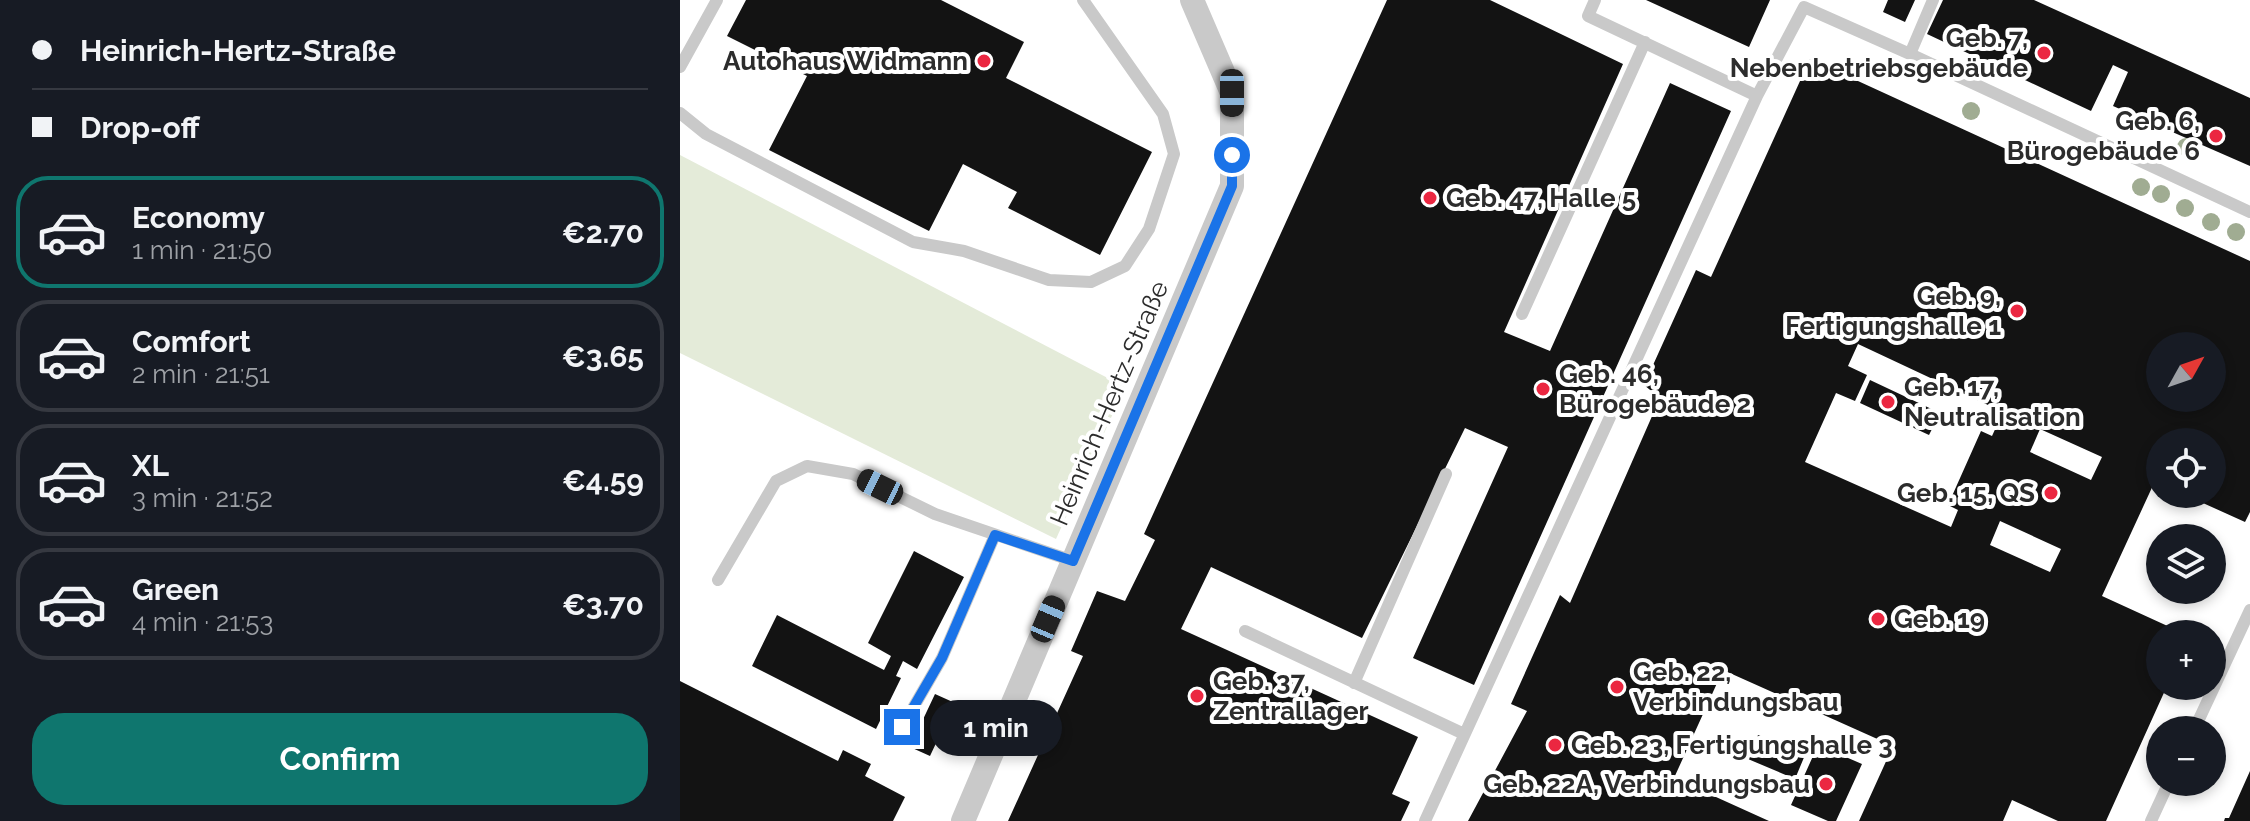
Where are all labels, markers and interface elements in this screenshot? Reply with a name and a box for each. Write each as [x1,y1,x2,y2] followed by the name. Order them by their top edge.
[1730,23,2028,83] place label: Geb. 7, Nebenbetriebsgebäude
[80,33,396,68] text: Heinrich-Hertz-Straße
[2035,44,2053,62] marker: Geb. 7, Nebenbetriebsgebäude
[723,46,968,76] place label: Autohaus Widmann
[975,52,993,70] marker: Autohaus Widmann
[1220,69,1244,117] car
[2007,106,2200,166] place label: Geb. 6, Bürogebäude 6
[80,110,200,145] text: Drop-off
[2207,127,2225,145] marker: Geb. 6, Bürogebäude 6
[1214,137,1250,173] route start
[1446,183,1636,213] place label: Geb. 47, Halle 5
[1421,189,1439,207] marker: Geb. 47, Halle 5
[36,196,108,268] icon: car
[132,200,265,235] text: Economy
[562,215,644,250] text: €2.70
[132,235,272,265] text: 1 min · 21:50
[1044,276,1174,530] street label: Heinrich-Hertz-Straße
[1785,281,2001,341] place label: Geb. 9, Fertigungshalle 1
[2008,302,2026,320] marker: Geb. 9, Fertigungshalle 1
[36,320,108,392] icon: car
[132,324,251,359] text: Comfort
[2146,332,2226,412] north arrow
[2146,332,2226,796] map controls
[562,339,644,374] text: €3.65
[132,359,270,389] text: 2 min · 21:51
[1559,359,1751,419] place label: Geb. 46, Bürogebäude 2
[1904,372,2081,432] place label: Geb. 17, Neutralisation
[1534,380,1552,398] marker: Geb. 46, Bürogebäude 2
[1879,393,1897,411] marker: Geb. 17, Neutralisation
[2146,428,2226,508] button: locate
[36,444,108,516] icon: car
[132,448,169,483] text: XL
[562,463,644,498] text: €4.59
[853,466,907,508] car
[1897,478,2035,508] place label: Geb. 15, QS
[132,483,273,513] text: 3 min · 21:52
[2042,484,2060,502] marker: Geb. 15, QS
[2146,524,2226,604] button: layers
[36,568,108,640] icon: car
[132,572,219,607] text: Green
[562,587,644,622] text: €3.70
[1028,592,1068,646] car
[1894,604,1985,634] place label: Geb. 19
[132,607,273,637] text: 4 min · 21:53
[1869,610,1887,628] marker: Geb. 19
[2146,620,2226,700] button: +
[1633,657,1839,717] place label: Geb. 22, Verbindungsbau
[1213,666,1369,726] place label: Geb. 37, Zentrallager
[1608,678,1626,696] marker: Geb. 22, Verbindungsbau
[1188,687,1206,705] marker: Geb. 37, Zentrallager
[930,699,1062,755] callout: 1 min
[884,709,920,745] route end
[32,713,648,805] button: Confirm
[963,713,1029,743] text: 1 min
[2146,716,2226,796] button: −
[1571,730,1893,760] place label: Geb. 23, Fertigungshalle 3
[1546,736,1564,754] marker: Geb. 23, Fertigungshalle 3
[1483,769,1810,799] place label: Geb. 22A, Verbindungsbau
[1817,775,1835,793] marker: Geb. 22A, Verbindungsbau

